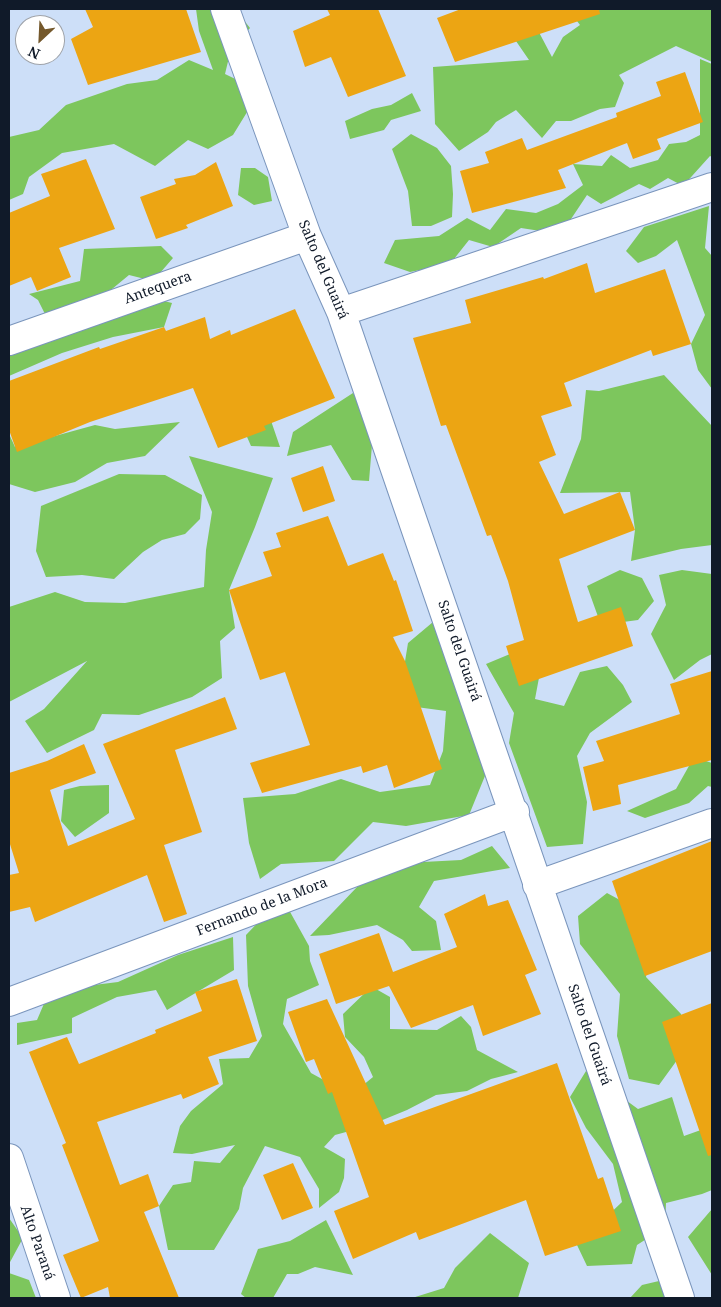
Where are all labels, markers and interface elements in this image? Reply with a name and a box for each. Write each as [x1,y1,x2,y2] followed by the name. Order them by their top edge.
[15,15,65,65] north arrow
[25,42,43,64] text: N
[295,218,351,322] street label: Salto del Guairá
[122,268,194,308] street label: Antequera
[434,598,484,704] street label: Salto del Guairá
[194,874,330,940] street label: Fernando de la Mora
[564,982,614,1088] street label: Salto del Guairá
[16,1203,58,1283] street label: Alto Paraná

